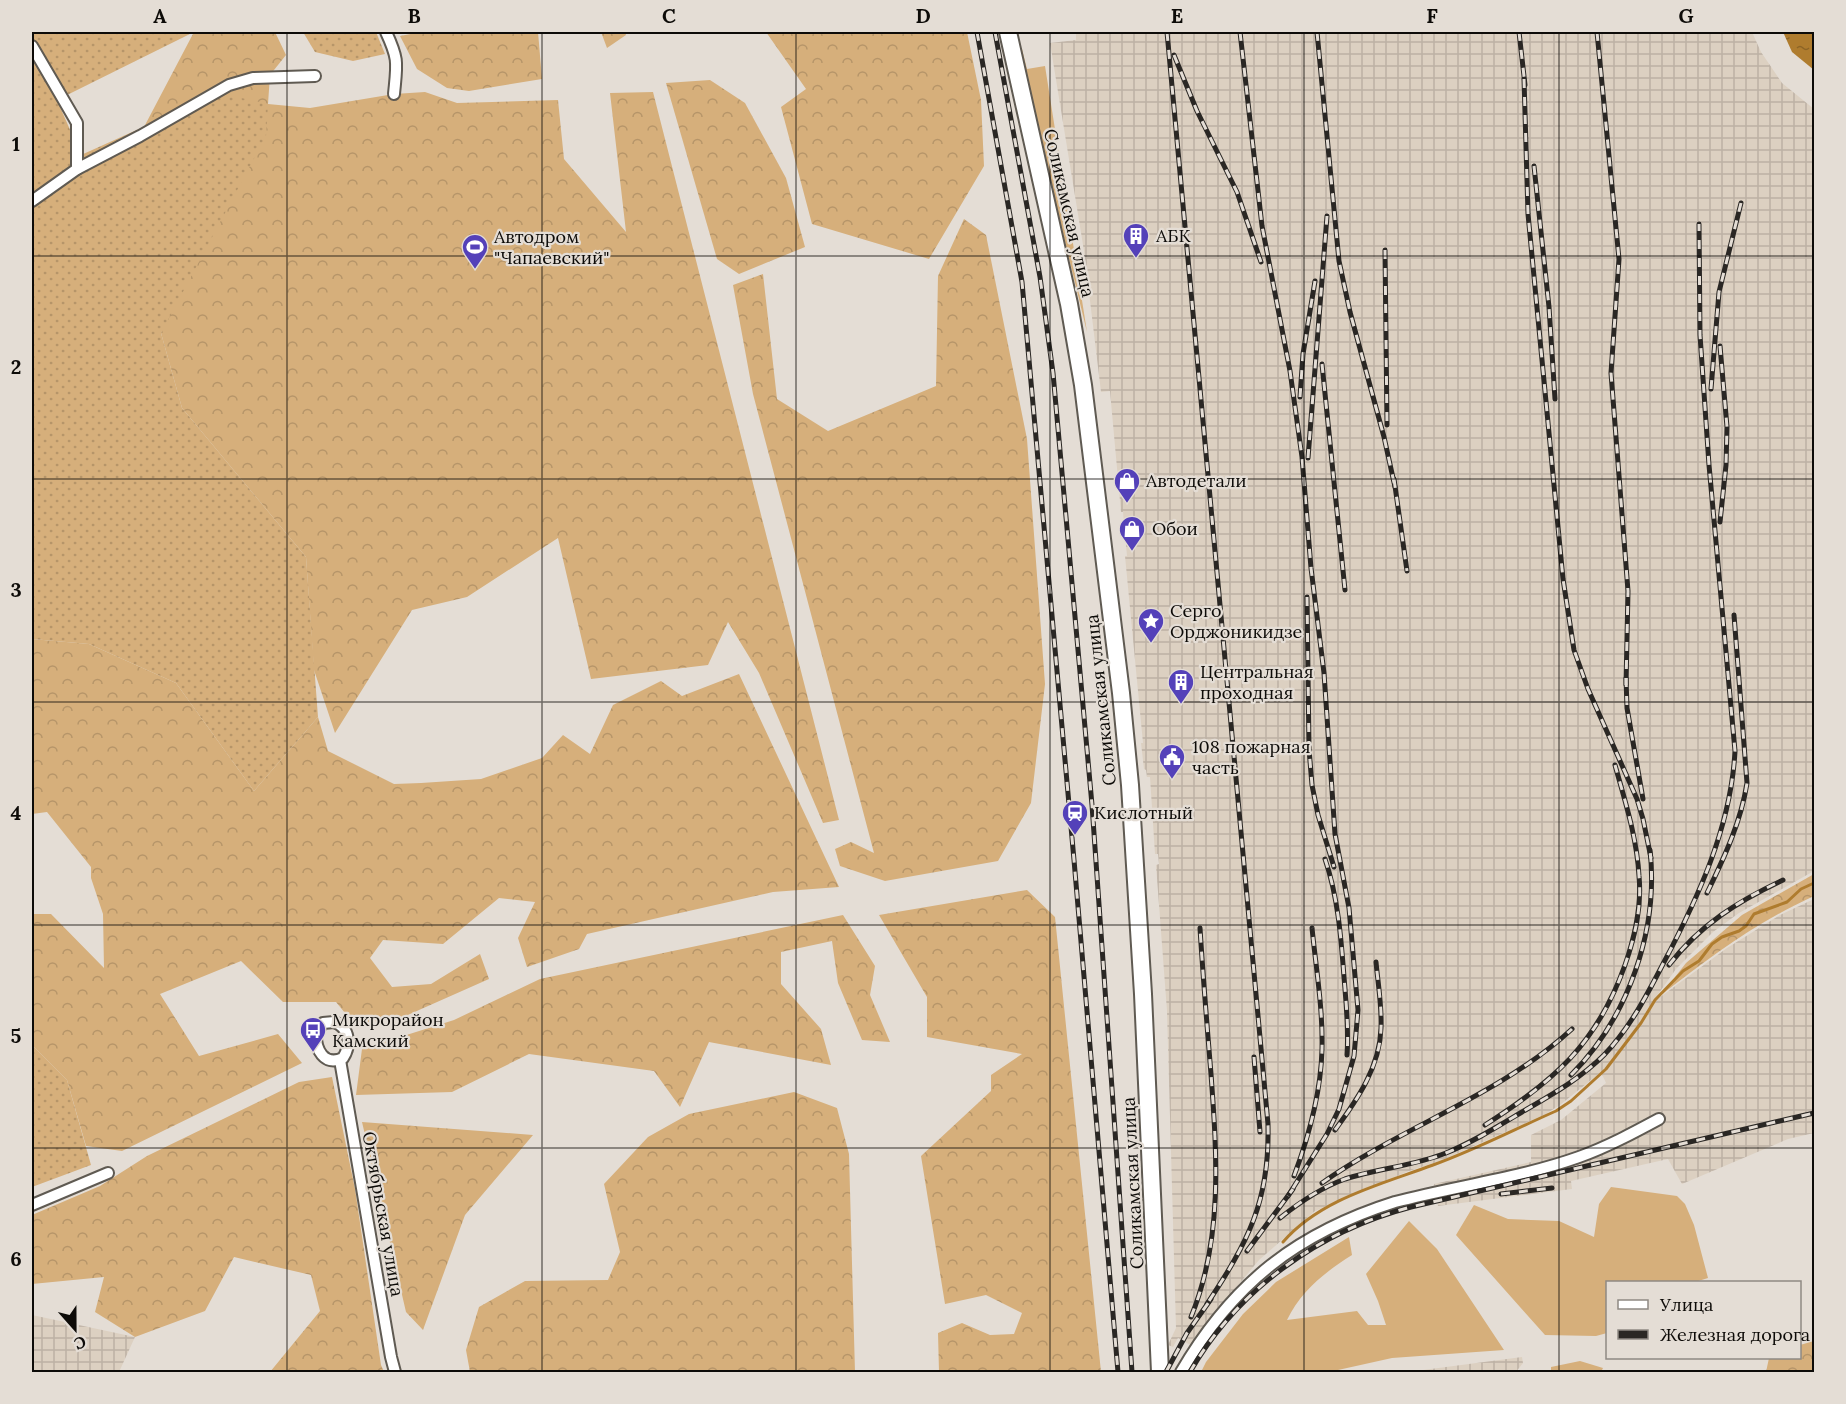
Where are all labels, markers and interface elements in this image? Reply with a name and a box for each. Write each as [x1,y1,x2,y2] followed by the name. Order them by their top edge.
[153,3,167,28] text: A
[407,3,421,28] text: B
[662,3,676,28] text: C
[915,3,931,28] text: D
[1171,3,1183,28] text: E
[1426,3,1438,28] text: F
[1678,3,1694,28] text: G
[1039,126,1100,299] street label: Соликамская улица
[12,131,20,156] text: 1
[1121,221,1151,259] building icon: АБК
[1155,224,1191,247] place label: АБК
[493,225,610,269] place label: Автодром "Чапаевский"
[460,232,490,270] sports icon: Автодром "Чапаевский"
[11,354,21,379] text: 2
[1112,466,1142,504] shop icon: Автодетали
[1145,469,1247,492] place label: Автодетали
[1117,514,1147,552] shop icon: Обои
[1152,517,1198,540] place label: Обои
[10,577,22,602] text: 3
[1170,599,1302,643] place label: Серго Орджоникидзе
[1136,606,1166,644] place icon: Серго Орджоникидзе
[1080,613,1121,787] street label: Соликамская улица
[1200,660,1313,704] place label: Центральная проходная
[1166,667,1196,705] building icon: Центральная проходная
[1192,735,1310,779] place label: 108 пожарная часть
[1157,742,1187,780] public building icon: 108 пожарная часть
[1060,798,1090,836] station icon: Кислотный
[11,800,22,825] text: 4
[1094,801,1193,824] place label: Кислотный
[332,1008,444,1052] place label: Микрорайон Камский
[298,1015,328,1053] bus stop icon: Микрорайон Камский
[11,1023,22,1048] text: 5
[1117,1096,1148,1270] street label: Соликамская улица
[358,1130,409,1298] street label: Октябрьская улица
[10,1246,22,1271] text: 6
[1606,1281,1801,1359] legend
[1659,1293,1713,1316] text: Улица
[45,1299,105,1359] north arrow
[1660,1323,1810,1346] text: Железная дорога
[72,1332,89,1354] text: С

